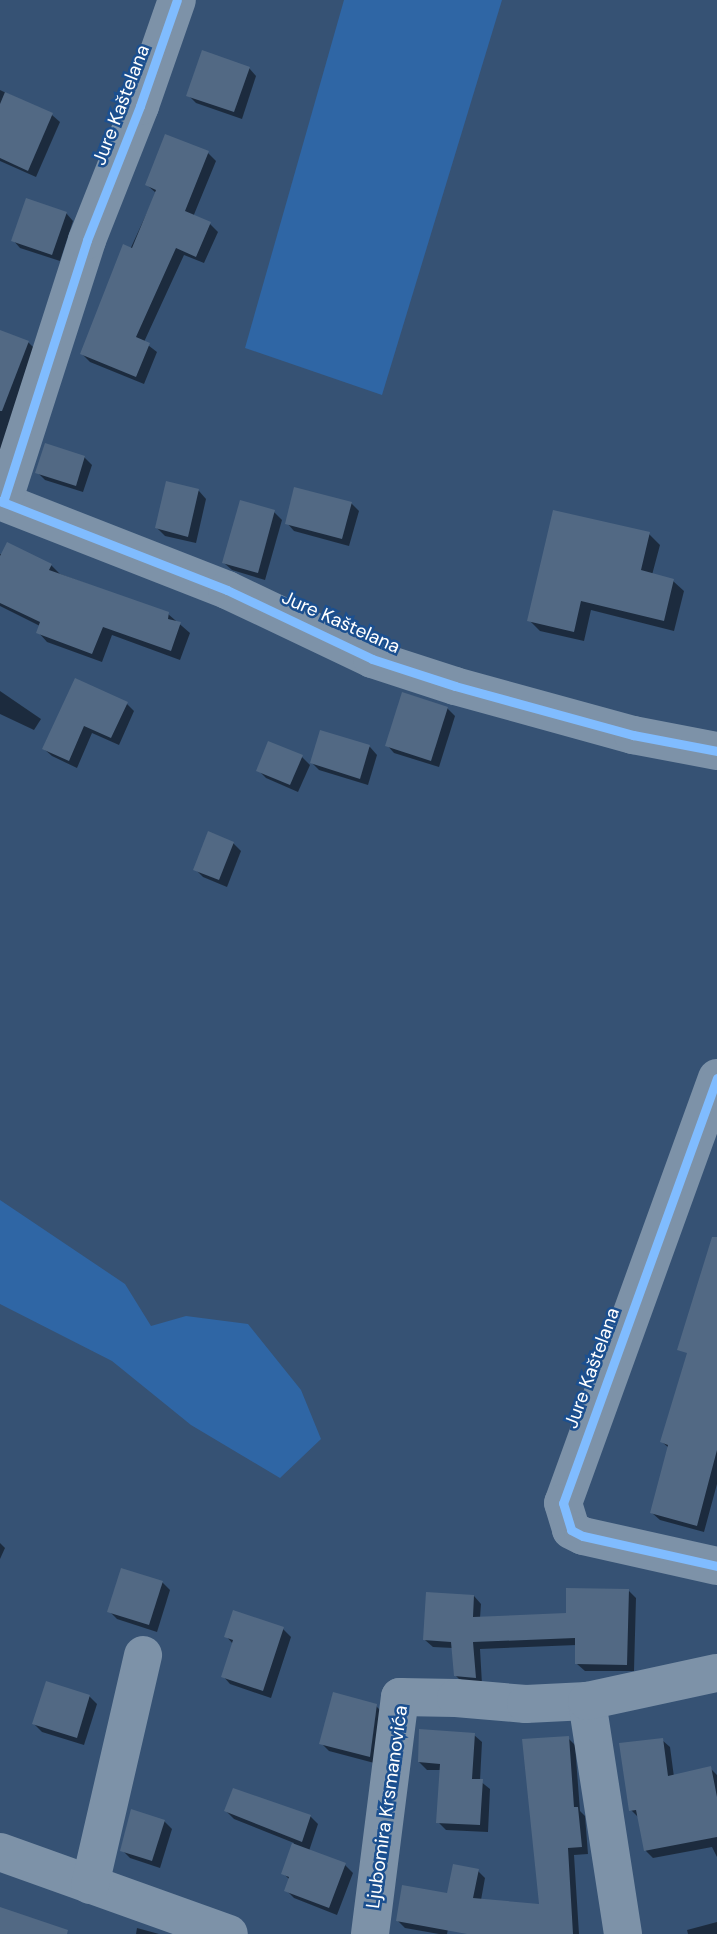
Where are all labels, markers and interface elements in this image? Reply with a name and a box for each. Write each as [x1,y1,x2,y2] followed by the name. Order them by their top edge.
[88,42,154,168] street label: Jure Kaštelana
[278,586,404,658] street label: Jure Kaštelana
[560,1305,624,1431] street label: Jure Kaštelana
[361,1704,413,1910] street label: Ljubomira Krsmanovića

